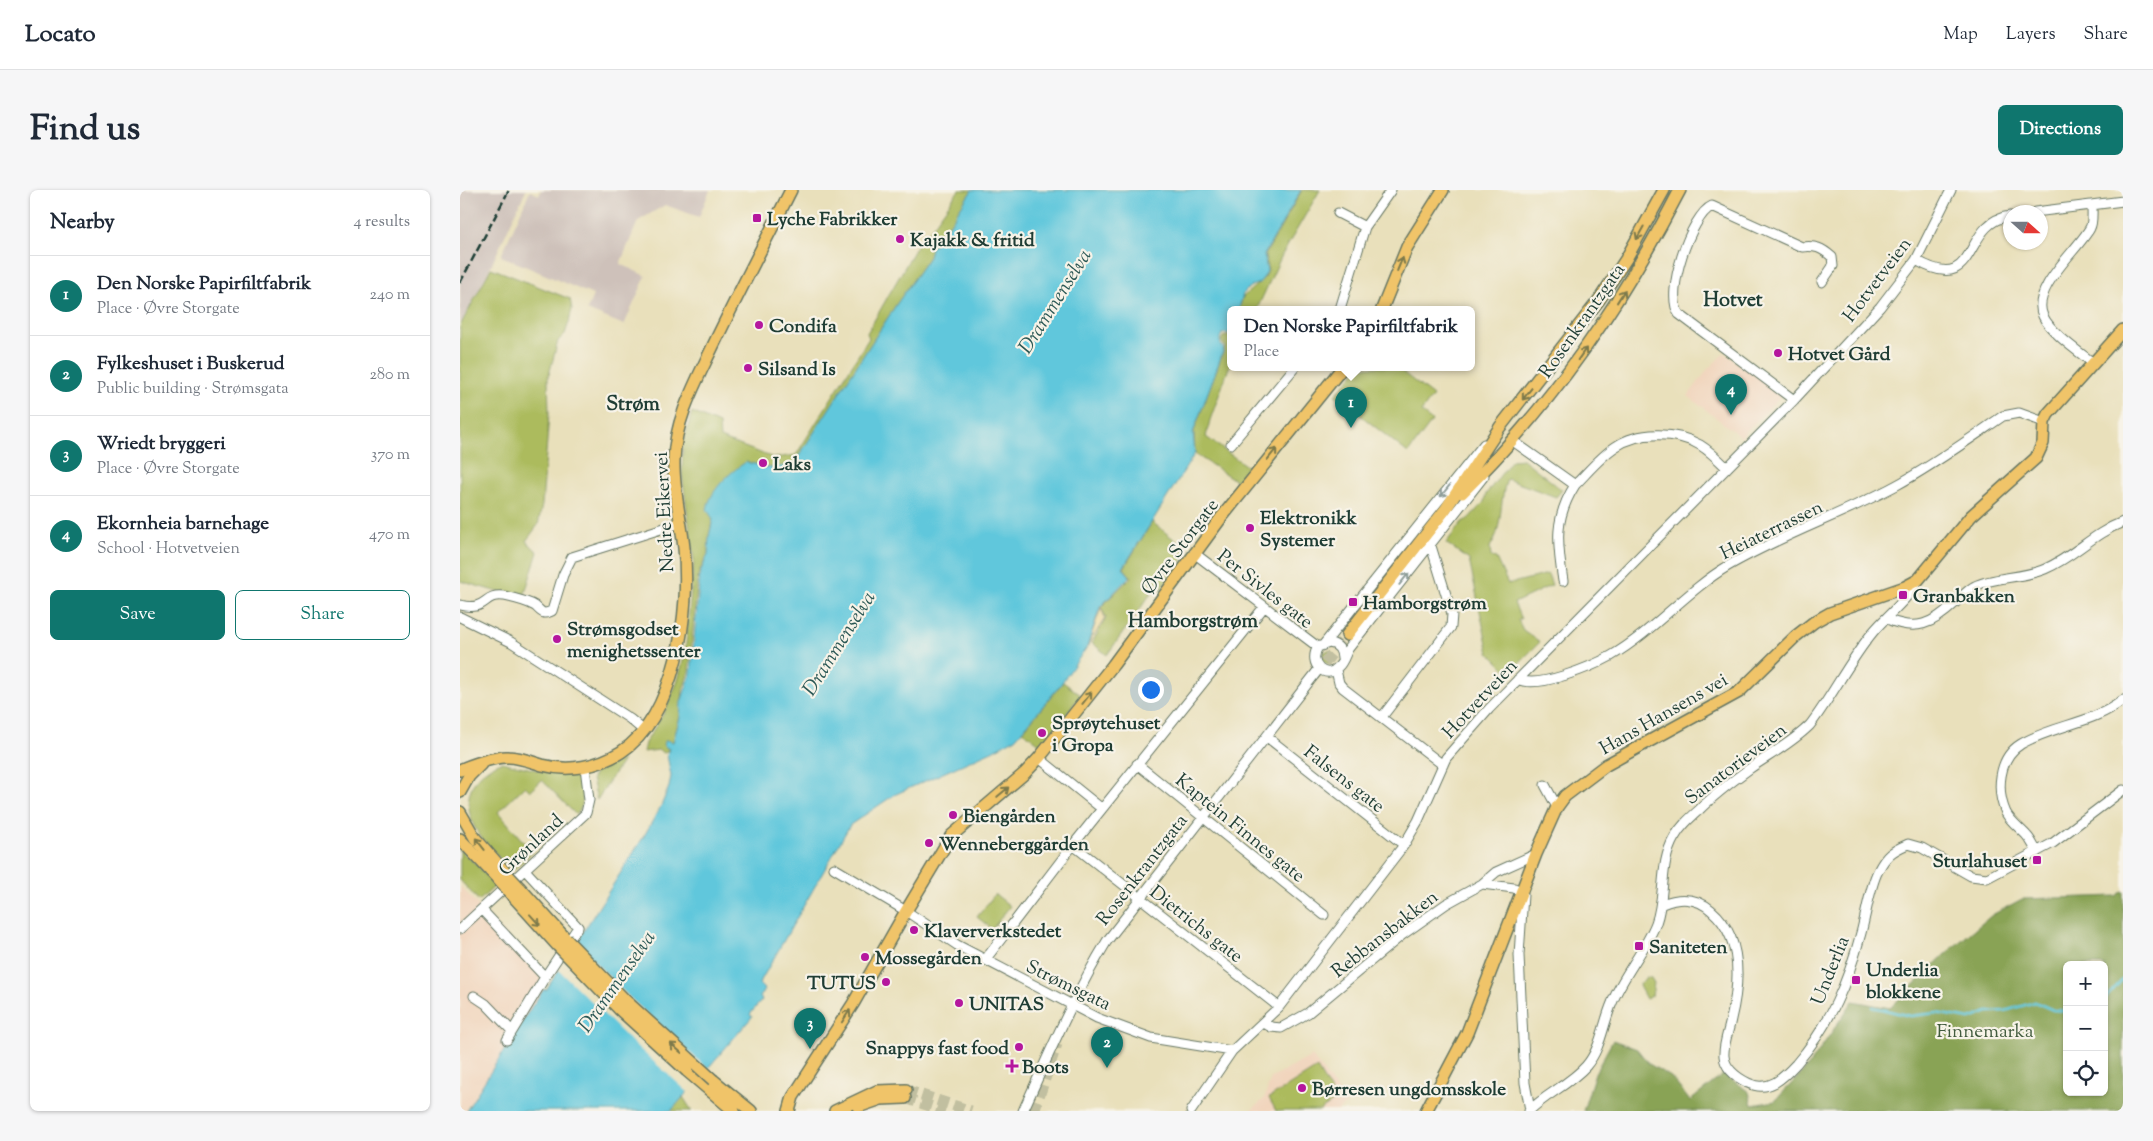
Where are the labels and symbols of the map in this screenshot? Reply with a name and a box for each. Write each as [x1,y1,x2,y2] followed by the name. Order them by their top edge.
[2003,205,2048,250] north arrow
[767,207,898,234] place label: Lyche Fabrikker
[751,212,763,224] marker: Lyche Fabrikker
[1635,225,1645,240] one-way arrow
[910,228,1035,255] place label: Kajakk & fritid
[1837,232,1919,329] street label: Hotvetveien
[894,233,906,245] marker: Kajakk & fritid
[1012,244,1100,360] water label: Drammenselva
[1396,257,1405,272] one-way arrow
[1533,258,1633,384] street label: Rosenkrantzgata
[1703,287,1763,316] district label: Hotvet
[1616,290,1626,304] one-way arrow
[769,314,837,341] place label: Condifa
[753,319,765,331] marker: Condifa
[1788,342,1891,369] place label: Hotvet Gård
[1577,347,1587,361] one-way arrow
[1772,347,1784,359] marker: Hotvet Gård
[758,357,836,384] place label: Silsand Is
[742,362,754,374] marker: Silsand Is
[1715,374,1747,415] pin: 4
[1335,387,1367,428] pin: 1
[1521,387,1532,400] one-way arrow
[606,391,660,420] district label: Strøm
[1267,447,1278,460] one-way arrow
[649,451,682,573] street label: Nedre Eikervei
[773,452,812,479] place label: Laks
[757,457,769,469] marker: Laks
[1440,484,1451,497] one-way arrow
[1136,493,1226,601] street label: Øvre Storgate
[1716,495,1828,568] street label: Heiaterrassen
[1260,506,1358,555] place label: Elektronikk Systemer
[1244,522,1256,534] marker: Elektronikk Systemer
[1211,544,1318,636] street label: Per Sivles gate
[1399,573,1410,586] one-way arrow
[1913,584,2016,611] place label: Granbakken
[796,586,884,702] water label: Drammenselva
[1897,589,1909,601] marker: Granbakken
[1363,591,1487,618] place label: Hamborgstrøm
[1347,596,1359,608] marker: Hamborgstrøm
[1128,608,1259,637] district label: Hamborgstrøm
[567,617,702,666] place label: Strømsgodset menighetssenter
[551,633,563,645] marker: Strømsgodset menighetssenter
[1437,654,1525,746] street label: Hotvetveien
[1595,667,1733,763] street label: Hans Hansens vei
[1138,677,1164,703] your location
[1082,691,1092,705] one-way arrow
[1052,711,1161,760] place label: Sprøytehuset i Gropa
[1680,718,1793,812] street label: Sanatorieveien
[1036,727,1048,739] marker: Sprøytehuset i Gropa
[1297,740,1390,820] street label: Falsens gate
[1169,768,1310,890] street label: Kaptein Finnes gate
[996,786,1009,798] one-way arrow
[963,804,1056,831] place label: Biengården
[493,808,570,883] street label: Grønland
[947,809,959,821] marker: Biengården
[1091,809,1195,932] street label: Rosenkrantzgata
[939,832,1090,859] place label: Wenneberggården
[474,837,485,850] one-way arrow
[923,837,935,849] marker: Wenneberggården
[1933,849,2027,876] place label: Sturlahuset
[2031,854,2043,866] marker: Sturlahuset
[1143,880,1248,970] street label: Dietrichs gate
[1326,885,1445,985] street label: Rebbansbakken
[529,914,541,927] one-way arrow
[924,919,1062,946] place label: Klaververkstedet
[908,924,920,936] marker: Klaververkstedet
[572,925,664,1039] water label: Drammenselva
[1805,932,1857,1010] street label: Underlia
[1649,935,1728,962] place label: Saniteten
[1633,940,1645,952] marker: Saniteten
[875,946,983,973] place label: Mossegården
[859,951,871,963] marker: Mossegården
[1021,954,1115,1019] street label: Strømsgata
[1865,958,1941,1007] place label: Underlia blokkene
[807,971,876,998] place label: TUTUS
[1850,974,1862,986] marker: Underlia blokkene
[880,976,892,988] marker: TUTUS
[969,992,1044,1019] place label: UNITAS
[953,997,965,1009] marker: UNITAS
[794,1008,826,1049] pin: 3
[841,1009,851,1023] one-way arrow
[1936,1019,2034,1046] park label: Finnemarka
[1091,1027,1123,1068] pin: 2
[866,1036,1009,1063] place label: Snappys fast food
[1013,1041,1025,1053] marker: Snappys fast food
[670,1042,683,1054] one-way arrow
[1022,1055,1069,1082] place label: Boots
[1006,1060,1018,1072] marker: Boots
[1312,1077,1506,1104] place label: Børresen ungdomsskole
[1296,1082,1308,1094] marker: Børresen ungdomsskole

